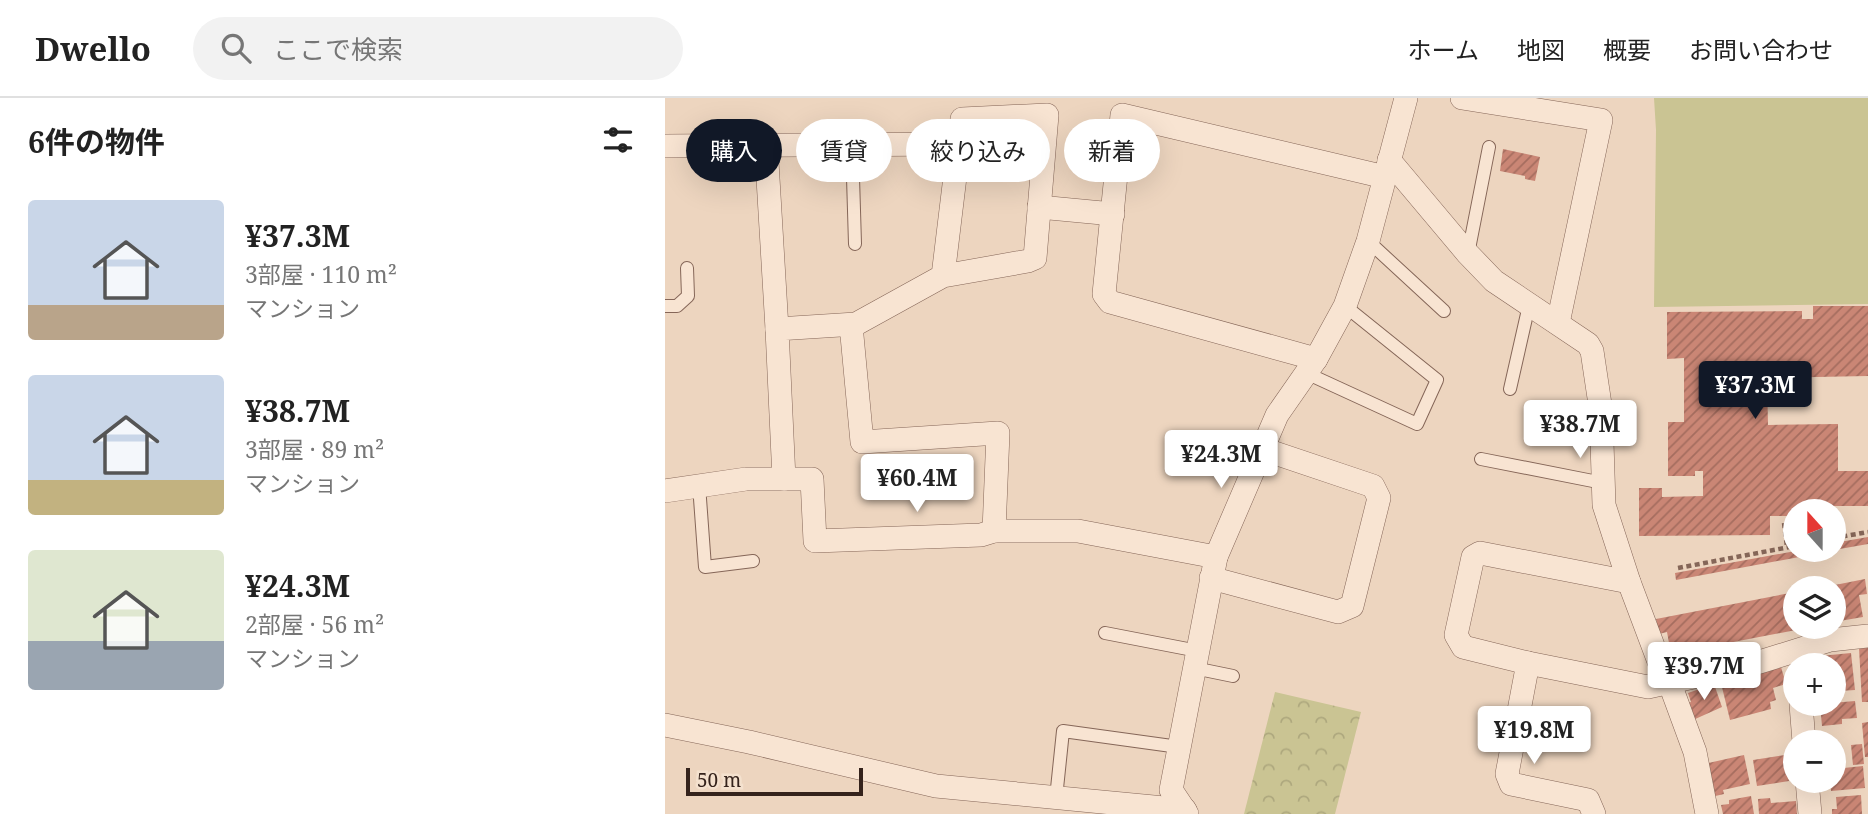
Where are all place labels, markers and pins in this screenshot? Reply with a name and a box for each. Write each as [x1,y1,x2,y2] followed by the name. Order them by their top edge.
[1698,362,1812,421] pin: ¥37.3M
[1523,400,1637,460] pin: ¥38.7M
[1164,430,1278,490] pin: ¥24.3M
[860,454,974,514] pin: ¥60.4M
[1647,642,1761,702] pin: ¥39.7M
[1477,706,1591,766] pin: ¥19.8M

